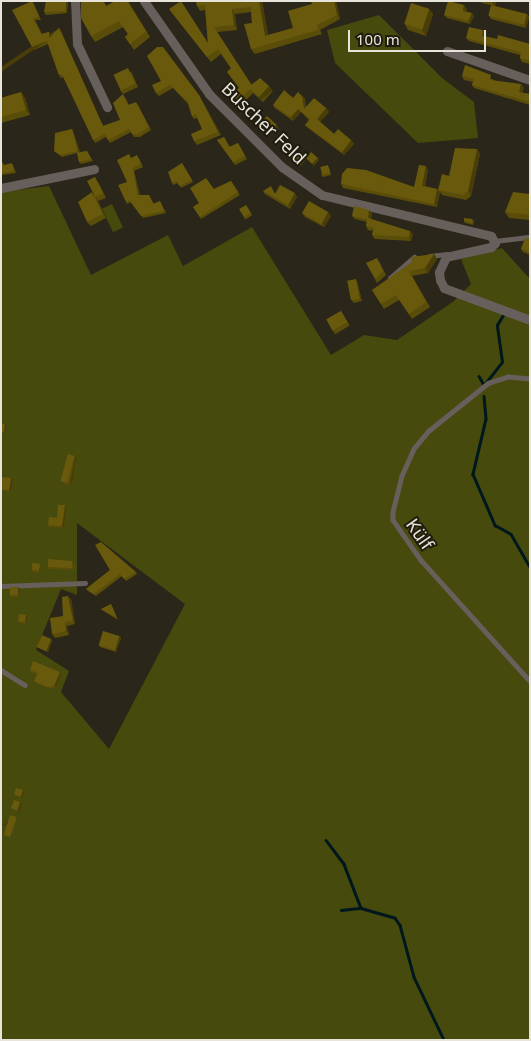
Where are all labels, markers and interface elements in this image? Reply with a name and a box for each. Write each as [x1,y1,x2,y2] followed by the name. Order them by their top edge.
[351,20,488,52] scale bar
[356,29,400,49] text: 100 m
[217,77,311,169] street label: Buscher Feld
[402,514,438,554] street label: Külf

